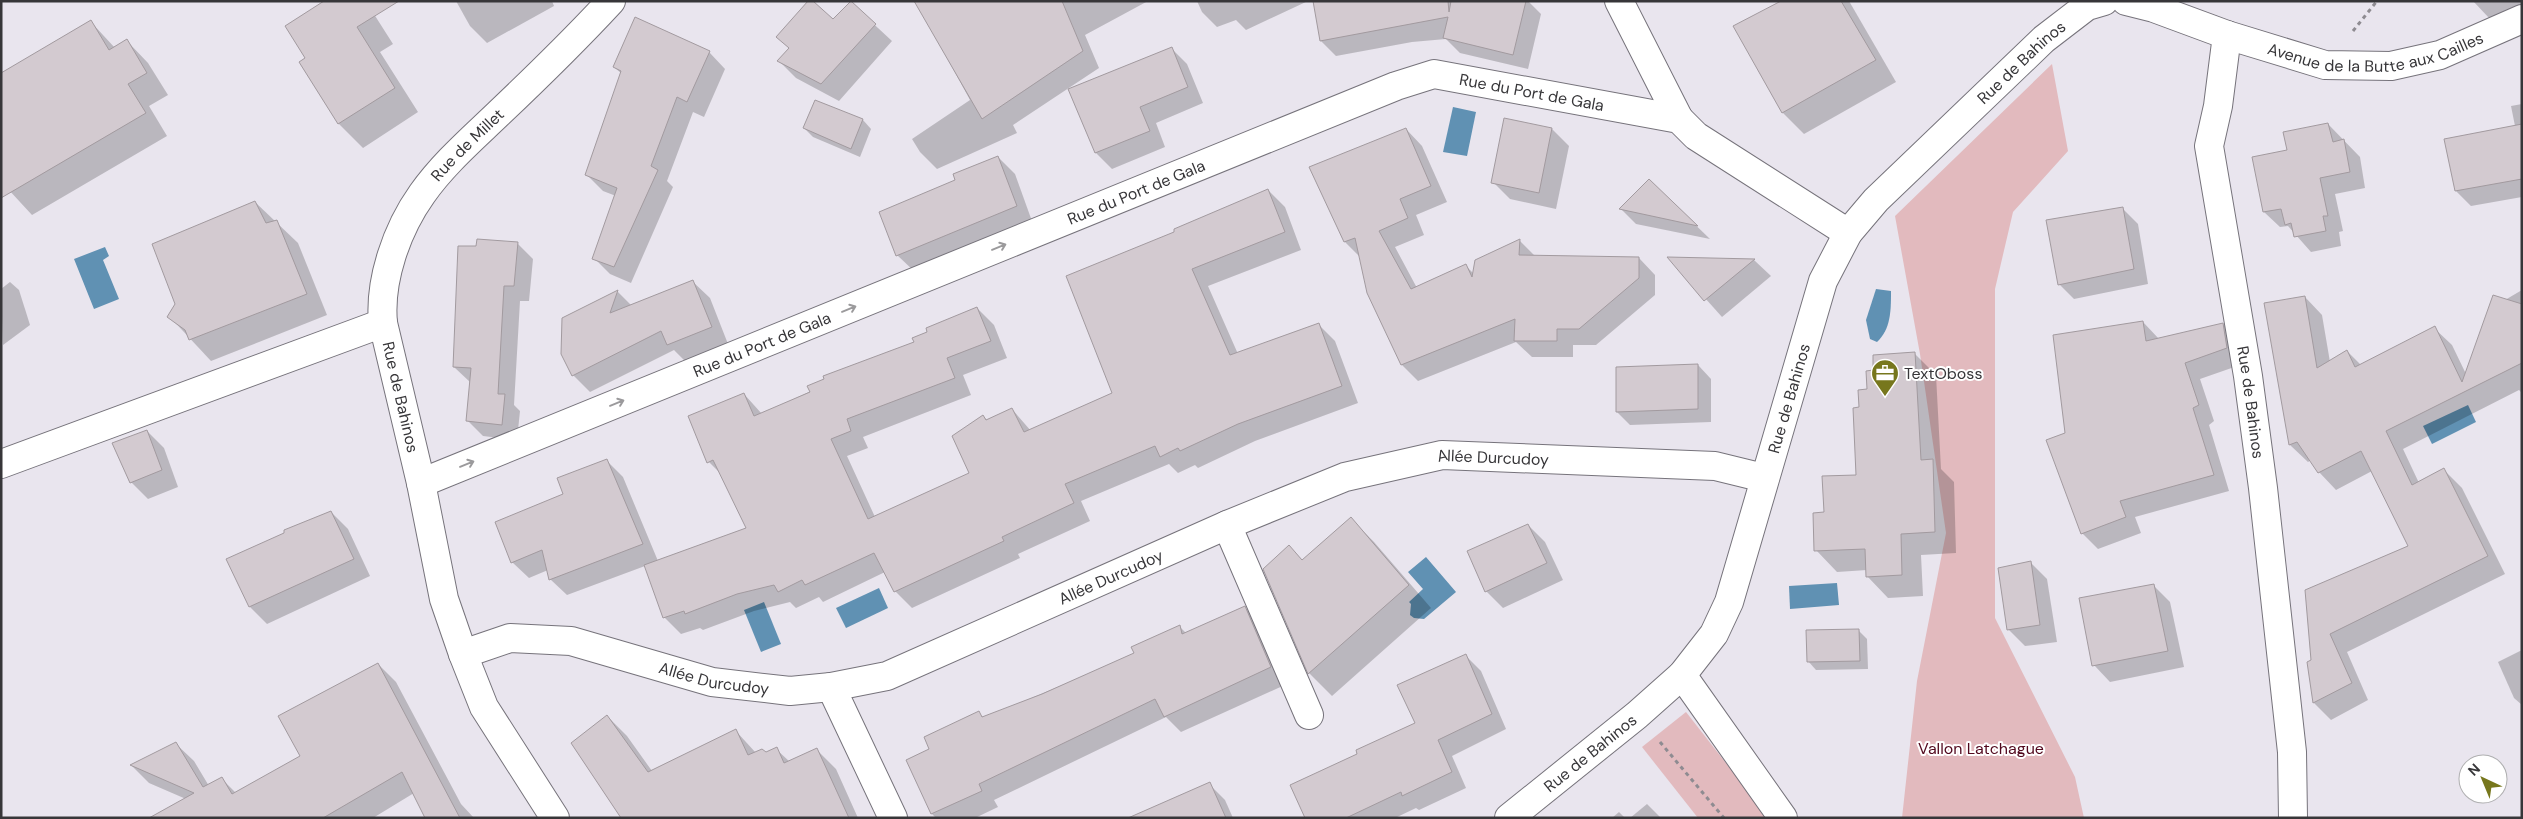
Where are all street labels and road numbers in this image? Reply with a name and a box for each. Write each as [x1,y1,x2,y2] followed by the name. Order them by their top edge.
[1973,16,2070,109] street label: Rue de Bahinos
[2265,27,2487,77] street label: Avenue de la Butte aux Cailles
[1458,69,1606,116] street label: Rue du Port de Gala
[426,104,508,186] street label: Rue de Millet
[1064,155,1208,230] street label: Rue du Port de Gala
[690,307,834,382] street label: Rue du Port de Gala
[378,339,424,455] street label: Rue de Bahinos
[1763,341,1815,456] street label: Rue de Bahinos
[2232,344,2269,460] street label: Rue de Bahinos
[1435,444,1549,470] street label: Allée Durcudoy
[1055,545,1166,610] street label: Allée Durcudoy
[656,657,770,700] street label: Allée Durcudoy
[1539,709,1641,797] street label: Rue de Bahinos

